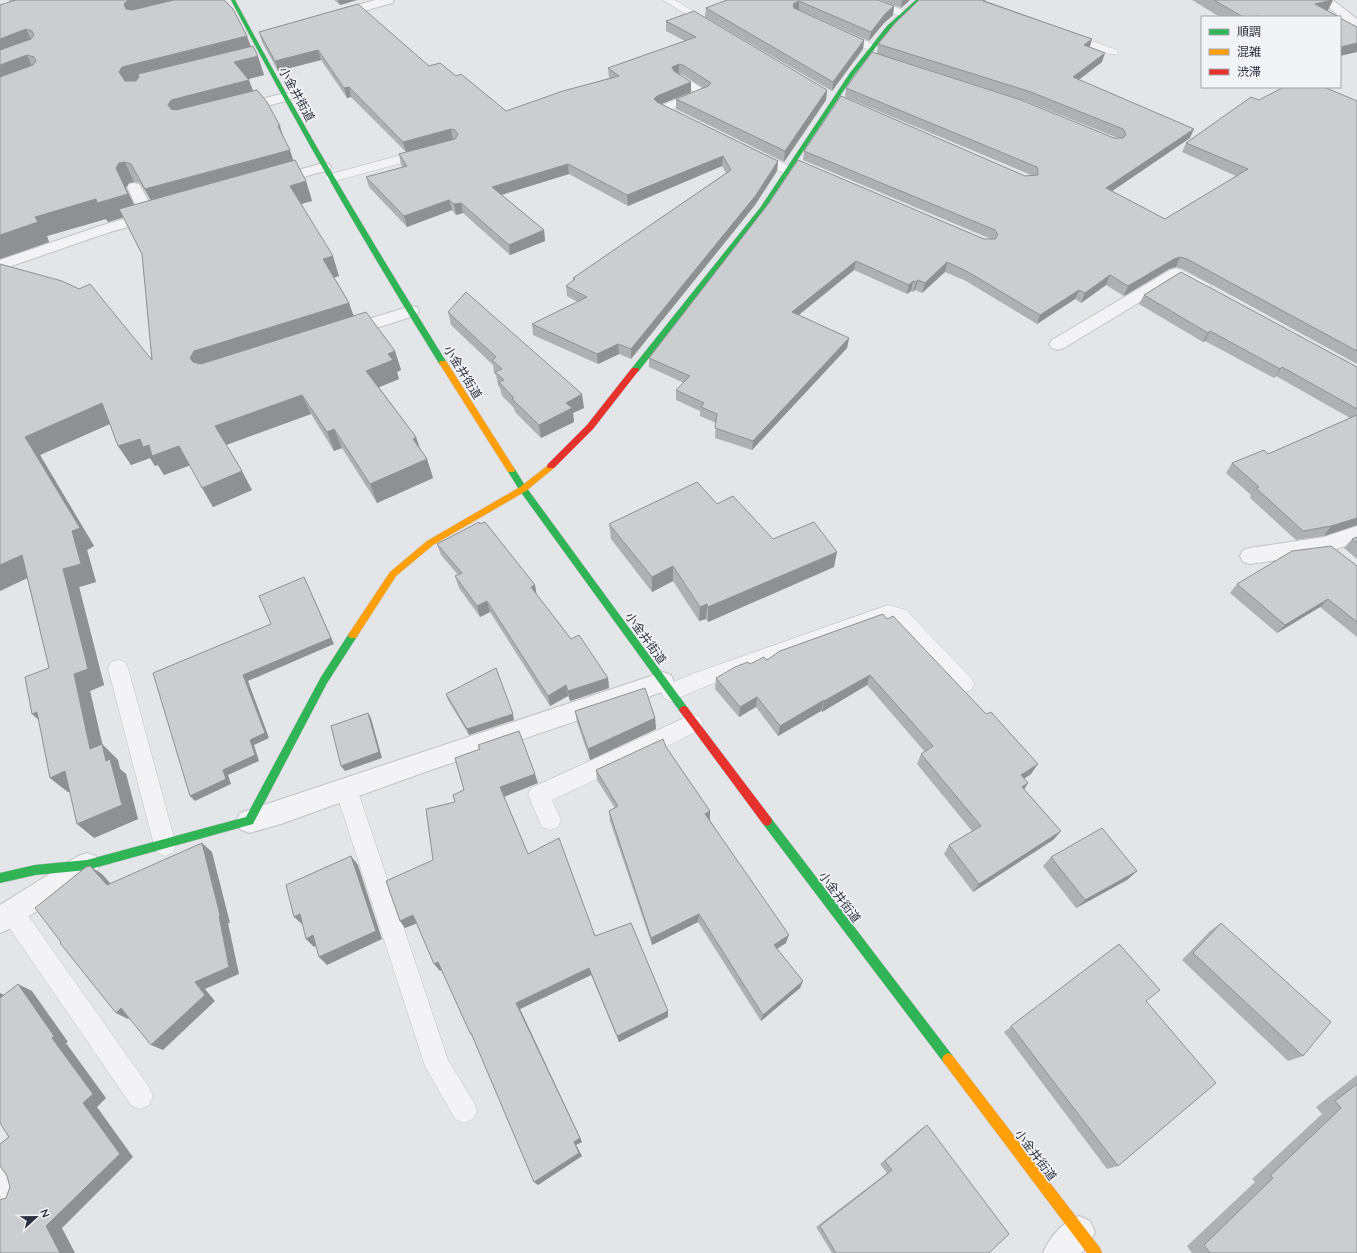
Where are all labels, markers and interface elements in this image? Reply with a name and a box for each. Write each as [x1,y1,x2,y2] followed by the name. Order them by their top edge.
[1201,16,1341,88] legend
[1237,24,1261,39] text: 順調
[1237,44,1261,59] text: 混雑
[276,64,318,124] street label: 小金井街道
[1237,64,1261,79] text: 渋滞
[441,343,485,401] street label: 小金井街道
[622,609,670,667] street label: 小金井街道
[816,869,864,925] street label: 小金井街道
[1012,1127,1060,1183] street label: 小金井街道
[16,1197,56,1237] north arrow
[37,1207,53,1220] text: N

